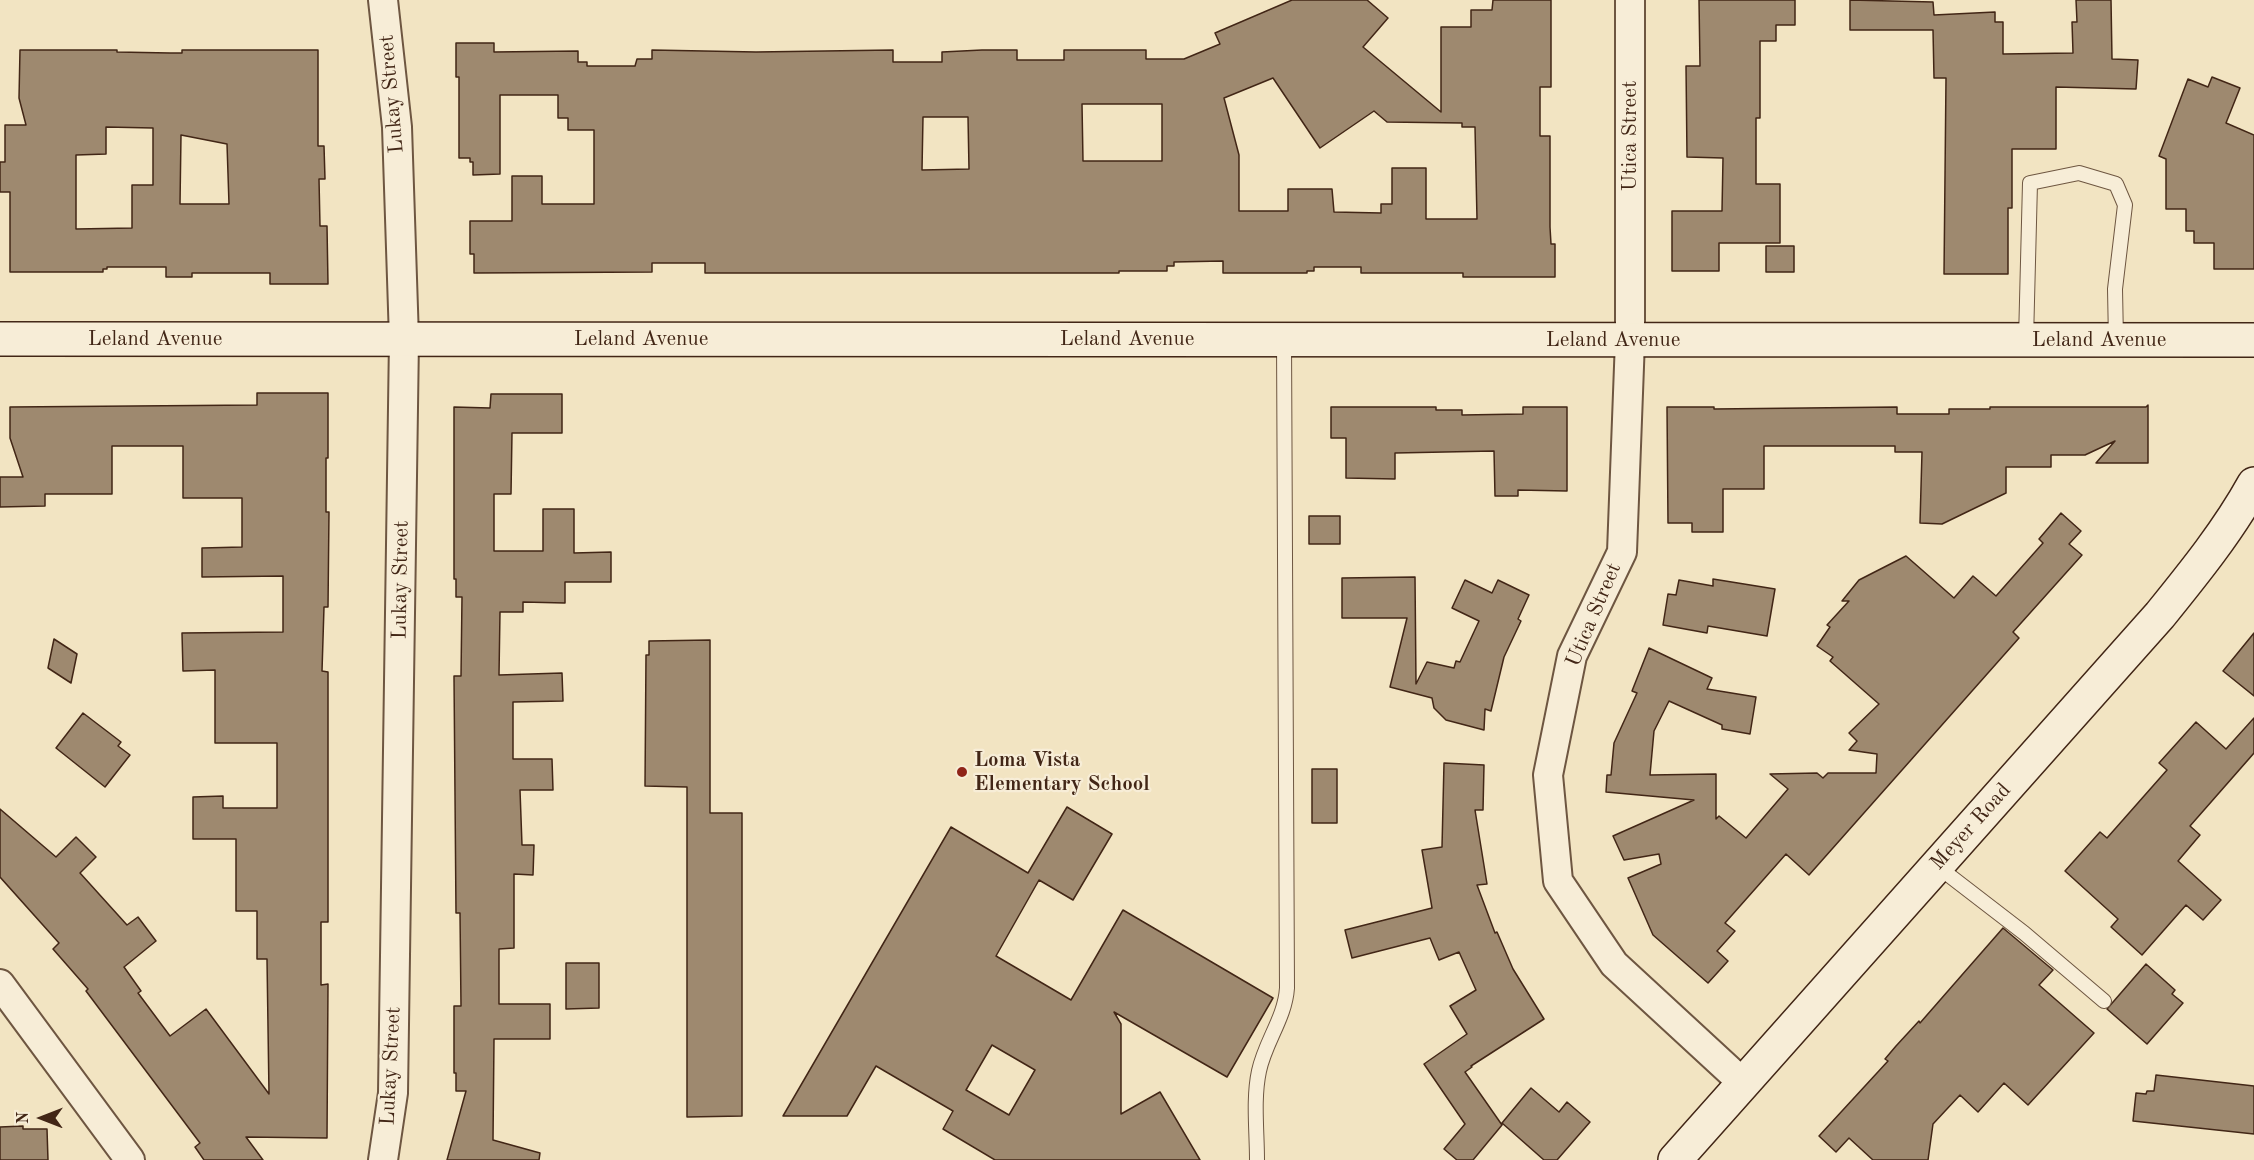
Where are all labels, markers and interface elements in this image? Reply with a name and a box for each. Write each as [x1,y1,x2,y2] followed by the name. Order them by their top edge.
[374,34,410,154] street label: Lukay Street
[1617,81,1643,191] street label: Utica Street
[88,326,222,352] street label: Leland Avenue
[574,326,708,352] street label: Leland Avenue
[1060,326,1194,352] street label: Leland Avenue
[1546,327,1680,353] street label: Leland Avenue
[2032,327,2166,353] street label: Leland Avenue
[387,520,415,640] street label: Lukay Street
[1561,559,1627,671] street label: Utica Street
[974,747,1150,797] place label: Loma Vista Elementary School
[955,765,969,779] marker: Loma Vista Elementary School
[1925,778,2017,876] street label: Meyer Road
[375,1006,407,1126] street label: Lukay Street
[12,1088,72,1148] north arrow
[16,1112,32,1124] text: N

